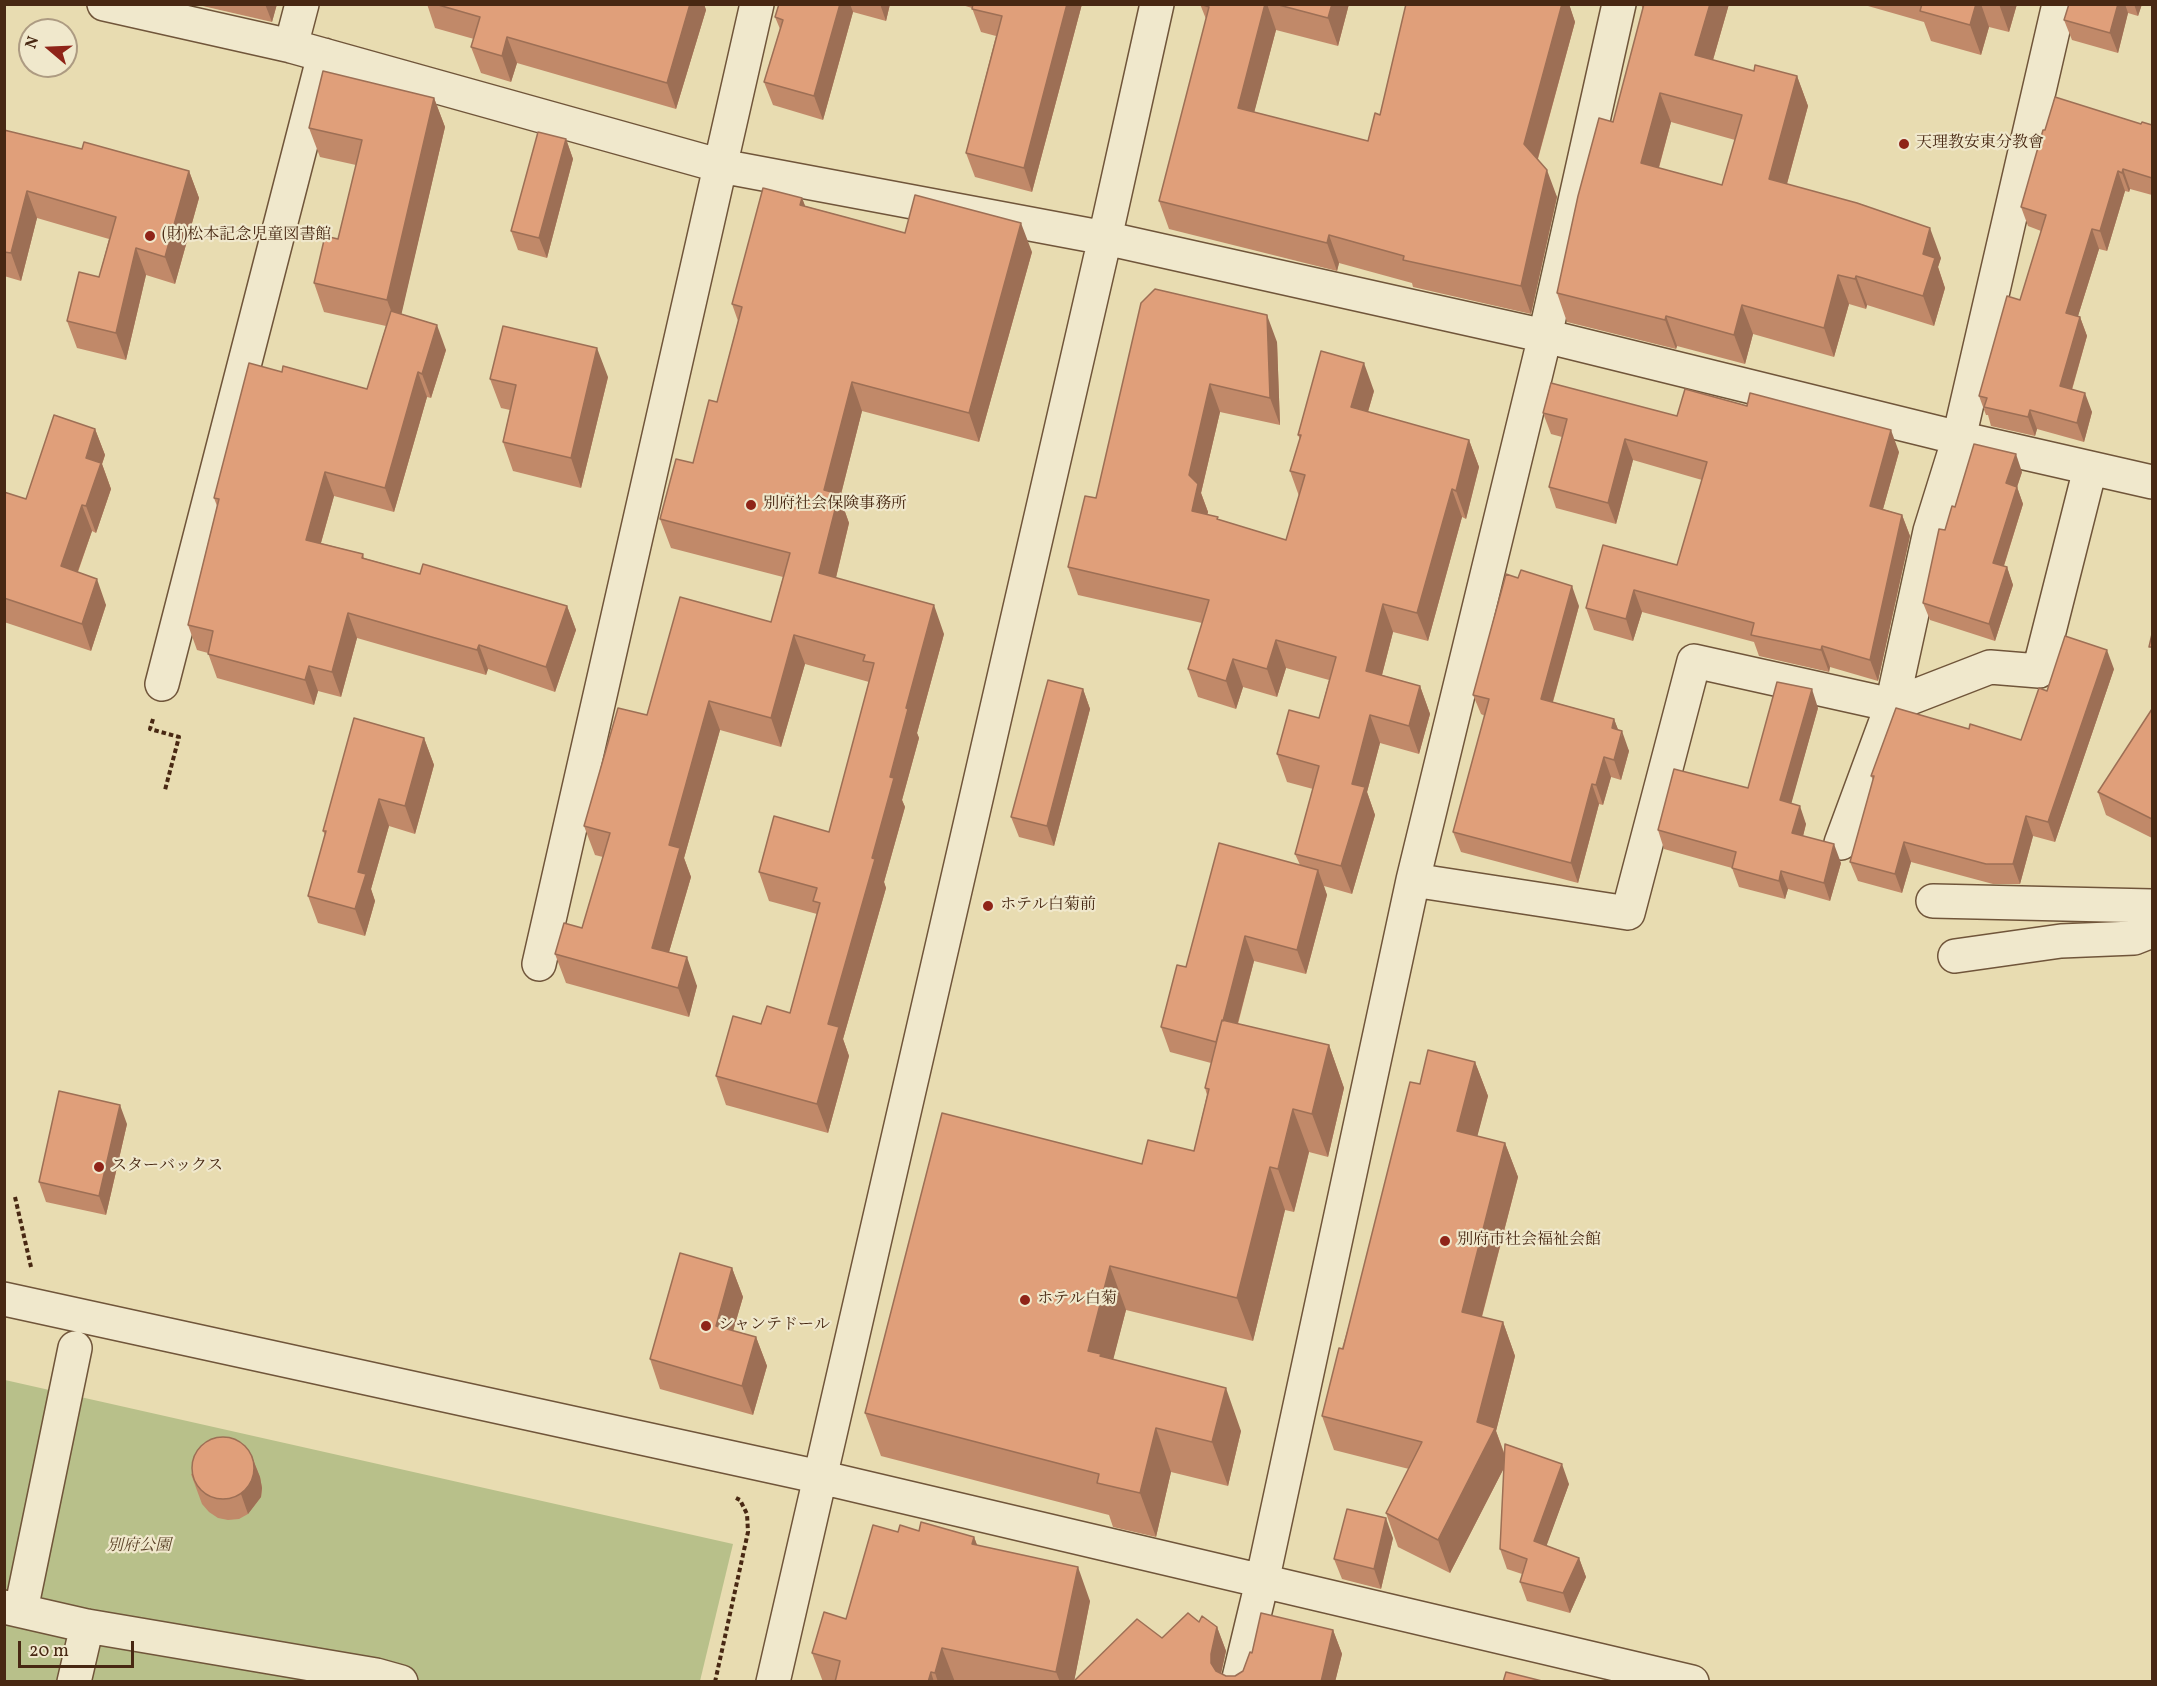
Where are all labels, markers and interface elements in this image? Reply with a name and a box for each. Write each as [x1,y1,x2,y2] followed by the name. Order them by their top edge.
[18,18,78,78] north arrow
[21,34,45,52] text: N
[1916,134,2044,154] place label: 天理教安東分教會
[1897,137,1911,151] marker: 天理教安東分教會
[162,226,331,246] place label: (財)松本記念児童図書館
[143,229,157,243] marker: (財)松本記念児童図書館
[763,495,907,515] place label: 別府社会保険事務所
[744,498,758,512] marker: 別府社会保険事務所
[1000,896,1096,916] place label: ホテル白菊前
[981,899,995,913] marker: ホテル白菊前
[111,1157,223,1177] place label: スターバックス
[92,1160,106,1174] marker: スターバックス
[1457,1231,1601,1251] place label: 別府市社会福祉会館
[1438,1234,1452,1248] marker: 別府市社会福祉会館
[1037,1290,1117,1310] place label: ホテル白菊
[1018,1293,1032,1307] marker: ホテル白菊
[718,1316,830,1336] place label: シャンテドール
[699,1319,713,1333] marker: シャンテドール
[107,1537,171,1557] park label: 別府公園
[21,1629,136,1667] scale bar
[29,1639,69,1664] text: 20 m

